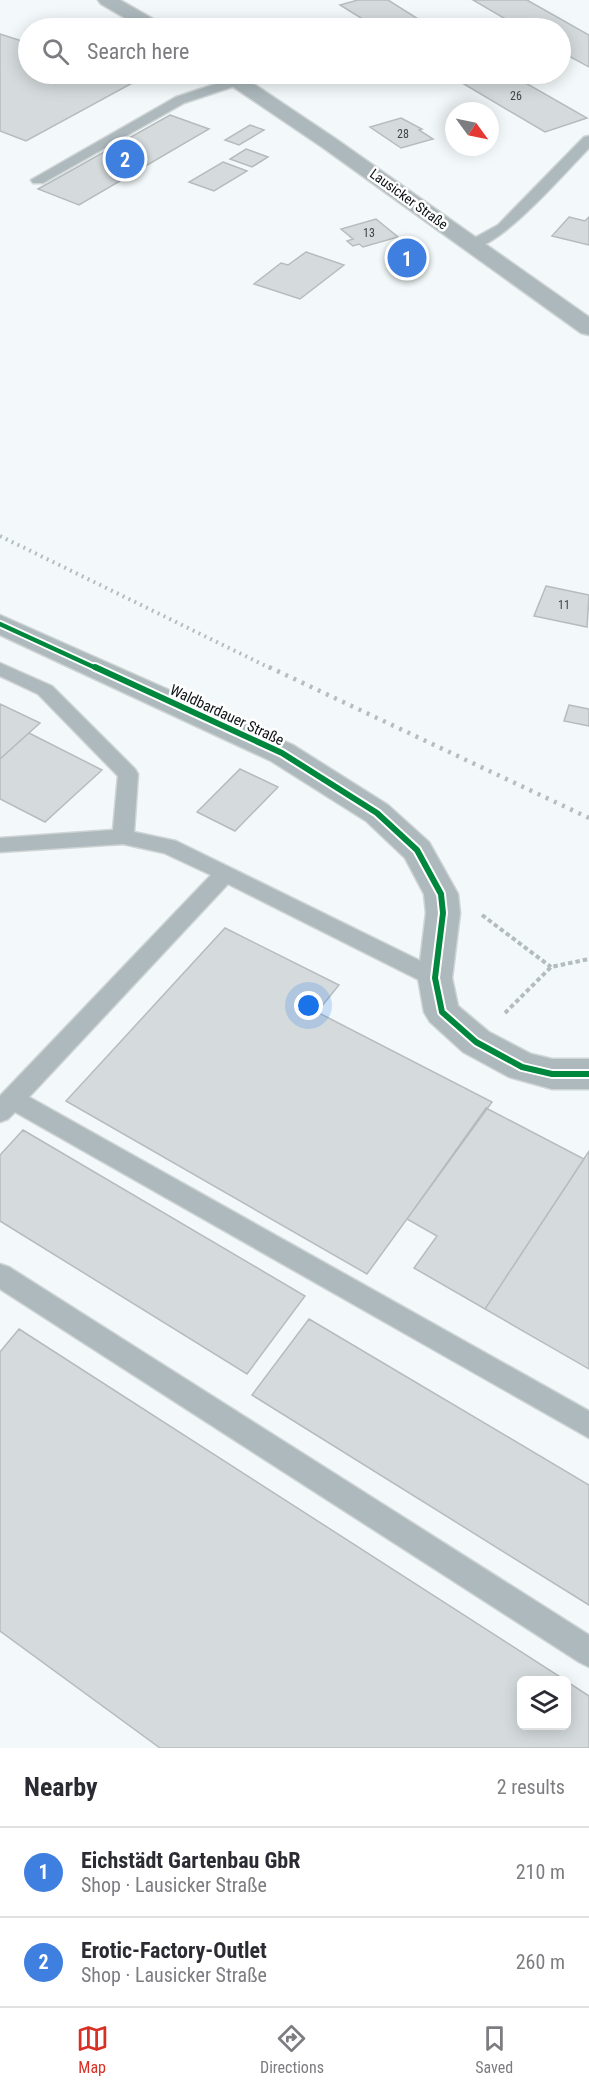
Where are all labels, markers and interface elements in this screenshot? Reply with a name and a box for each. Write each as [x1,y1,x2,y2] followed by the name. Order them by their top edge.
[18,18,571,84] search box
[39,35,72,68] icon: search
[87,39,189,64] text: Search here
[510,89,522,103] house number: 26
[445,102,499,156] north arrow
[397,127,409,141] house number: 28
[106,136,144,182] pin: 2
[367,165,451,233] street label: Lausicker Straße
[363,226,375,240] house number: 13
[388,236,426,280] pin: 1
[558,598,570,612] house number: 11
[167,681,287,749] street label: Waldbardauer Straße
[294,991,323,1020] your location
[517,1676,571,1730] map controls
[517,1676,571,1730] button: layers
[24,1772,98,1802] text: Nearby
[497,1775,565,1799] text: 2 results
[81,1848,300,1873] text: Eichstädt Gartenbau GbR
[38,1860,49,1884] text: 1
[516,1860,565,1884] text: 210 m
[81,1873,267,1897] text: Shop · Lausicker Straße
[81,1938,267,1963] text: Erotic-Factory-Outlet
[38,1950,49,1974] text: 2
[516,1950,565,1974] text: 260 m
[81,1963,267,1987] text: Shop · Lausicker Straße
[76,2022,109,2077] tab: Map
[260,2022,324,2077] tab: Directions
[475,2022,513,2077] tab: Saved

